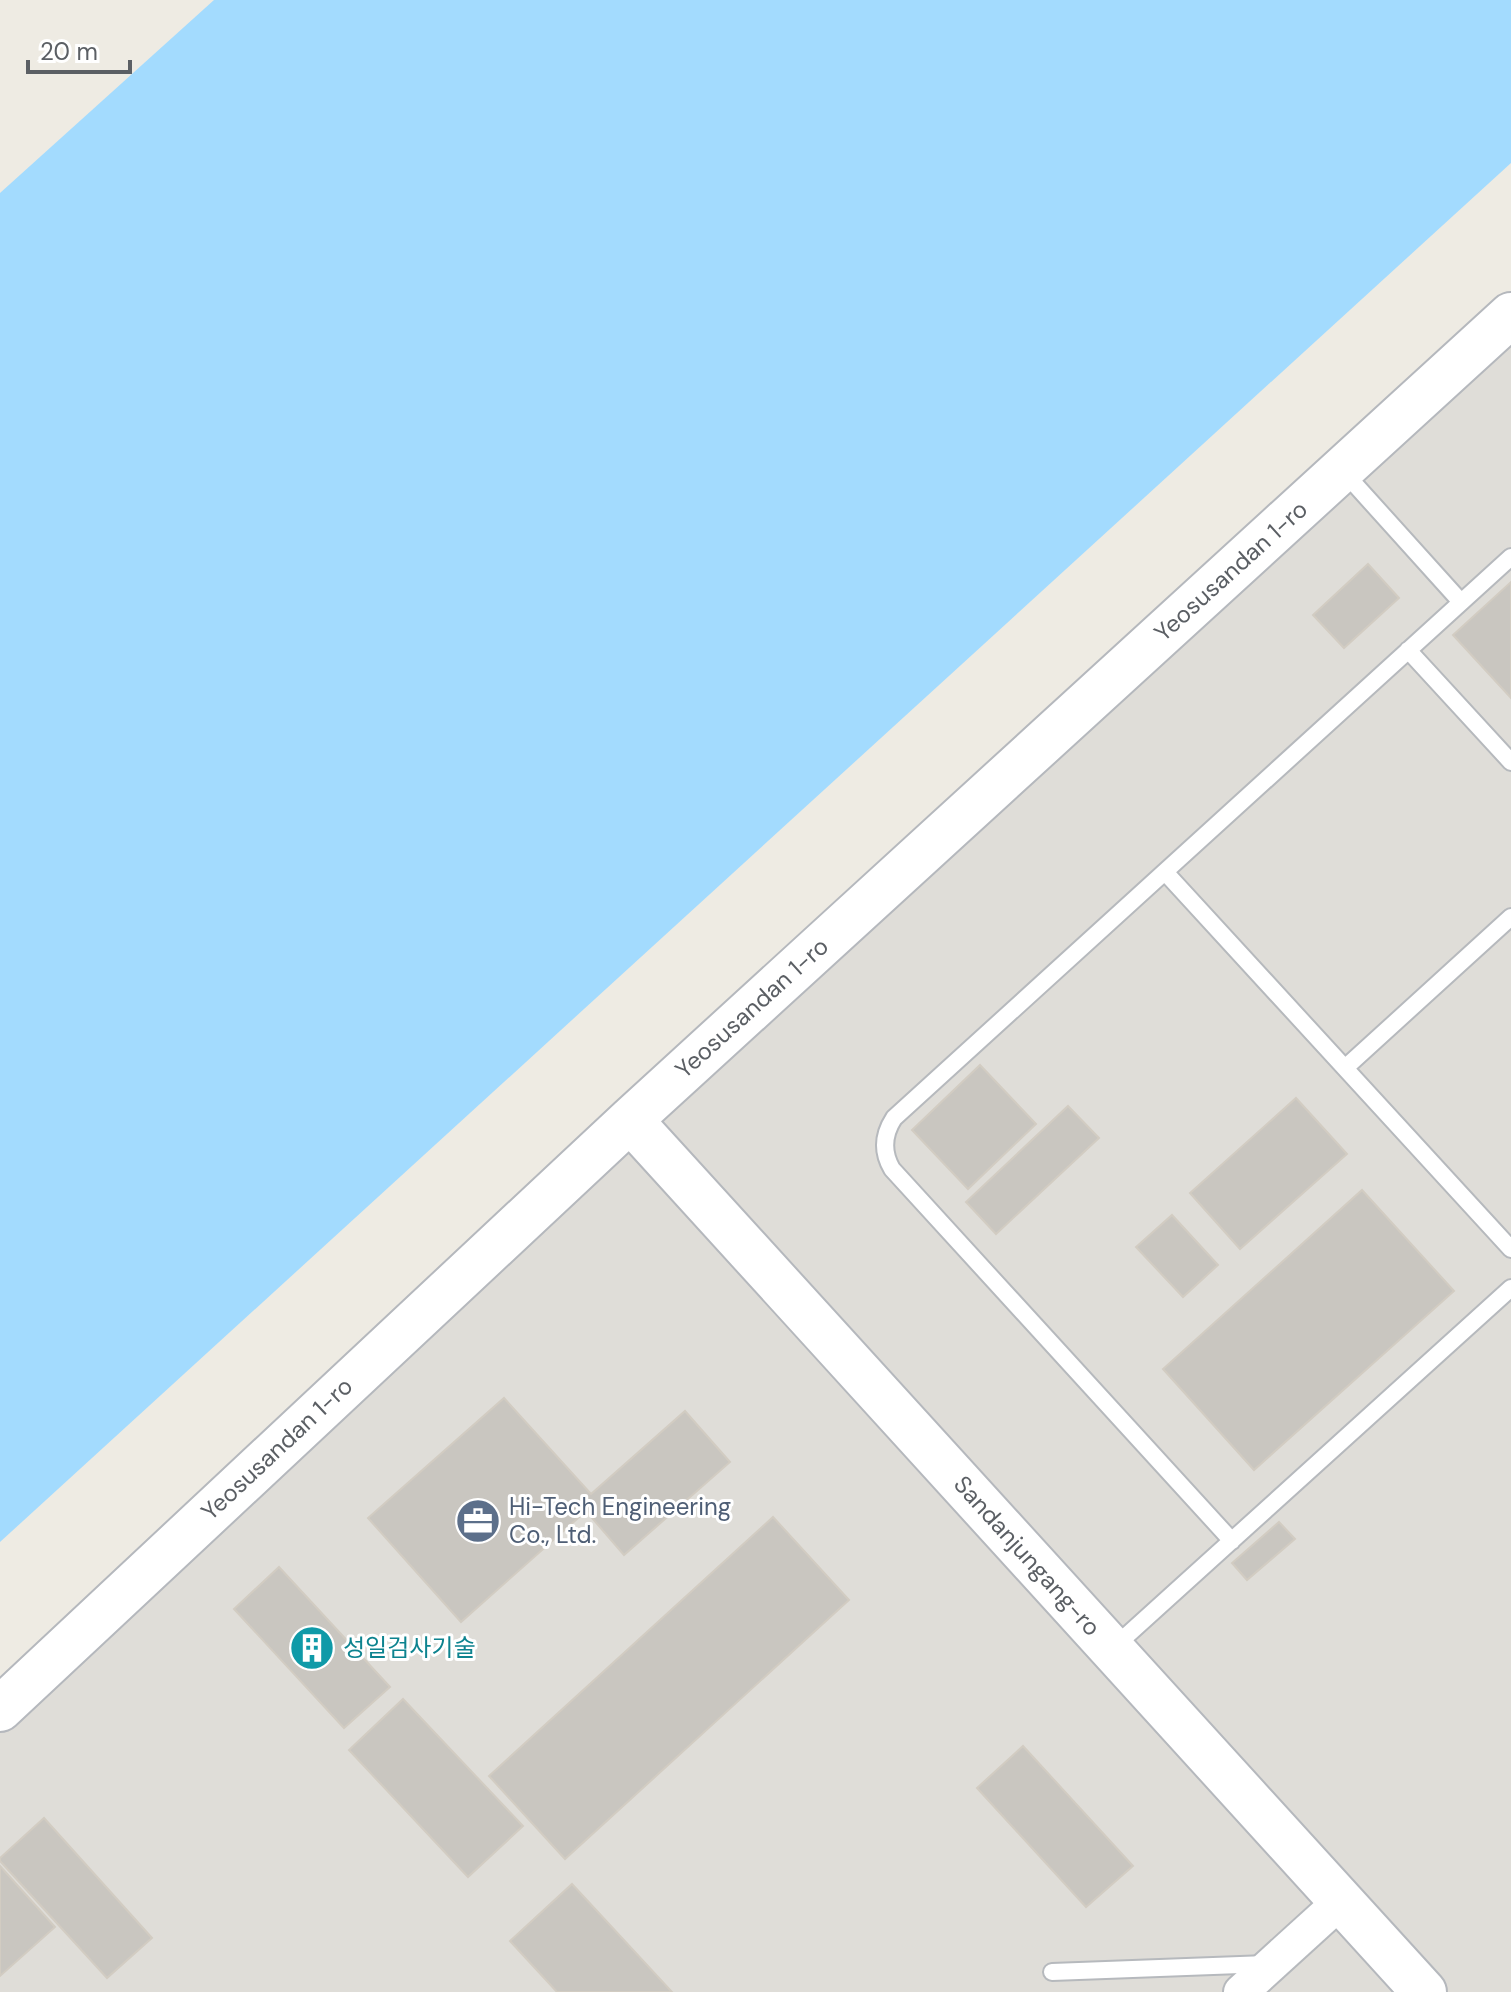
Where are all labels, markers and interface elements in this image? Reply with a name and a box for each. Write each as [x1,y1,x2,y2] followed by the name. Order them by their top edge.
[28,24,130,74] scale bar
[40,36,98,67] text: 20 m
[1148,494,1314,648] street label: Yeosusandan 1-ro
[669,931,835,1085] street label: Yeosusandan 1-ro
[194,1371,359,1527] street label: Yeosusandan 1-ro
[947,1469,1108,1642] street label: Sandanjungang-ro
[509,1491,731,1550] place label: Hi-Tech Engineering Co., Ltd.
[454,1497,502,1545] office icon: Hi-Tech Engineering Co., Ltd.
[288,1624,336,1672] building icon: 성일검사기술
[343,1632,475,1663] place label: 성일검사기술

